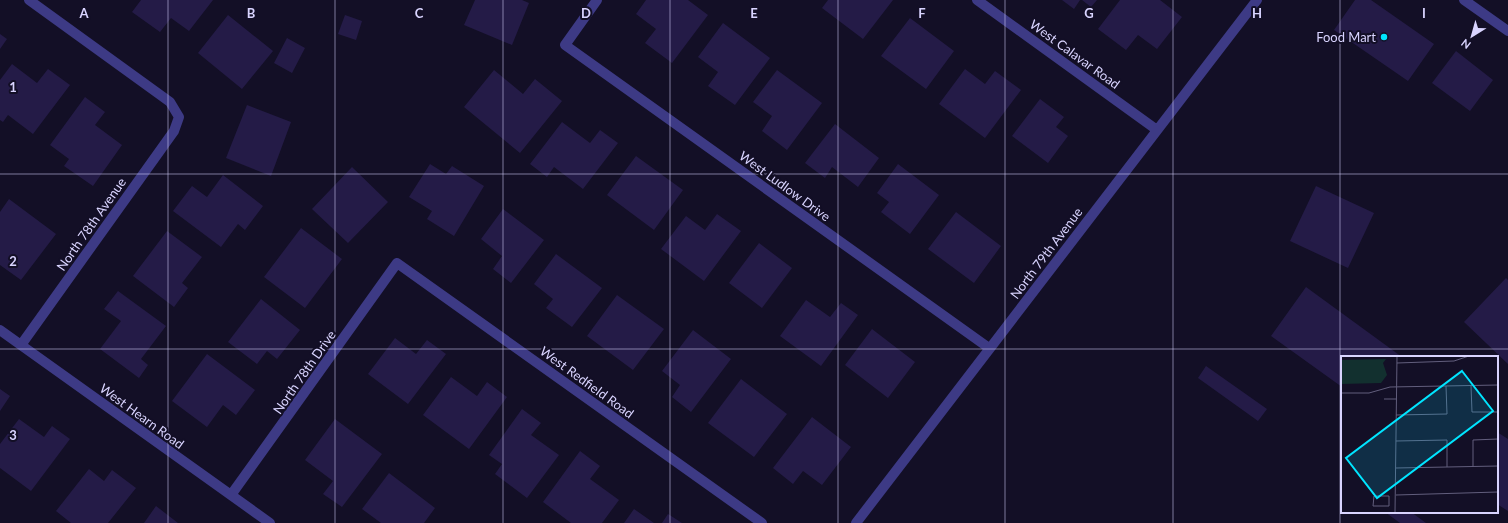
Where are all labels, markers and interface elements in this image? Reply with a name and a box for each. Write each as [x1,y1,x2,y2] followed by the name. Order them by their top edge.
[78,5,89,21] text: A
[247,5,256,21] text: B
[415,5,424,21] text: C
[581,5,591,21] text: D
[750,5,758,21] text: E
[918,5,926,21] text: F
[1084,5,1094,21] text: G
[1252,5,1262,21] text: H
[1422,5,1426,21] text: I
[1027,16,1123,92] street label: West Calavar Road
[1452,16,1492,56] north arrow
[1316,29,1376,45] place label: Food Mart
[1379,32,1389,42] marker: Food Mart
[1458,37,1473,52] text: N
[9,79,17,95] text: 1
[736,148,834,224] street label: West Ludlow Drive
[53,174,129,274] street label: North 78th Avenue
[1007,204,1086,302] street label: North 79th Avenue
[9,253,17,269] text: 2
[269,327,339,417] street label: North 78th Drive
[537,343,637,421] street label: West Redfield Road
[1341,356,1498,513] inset map
[97,380,187,452] street label: West Hearn Road
[9,427,17,443] text: 3

